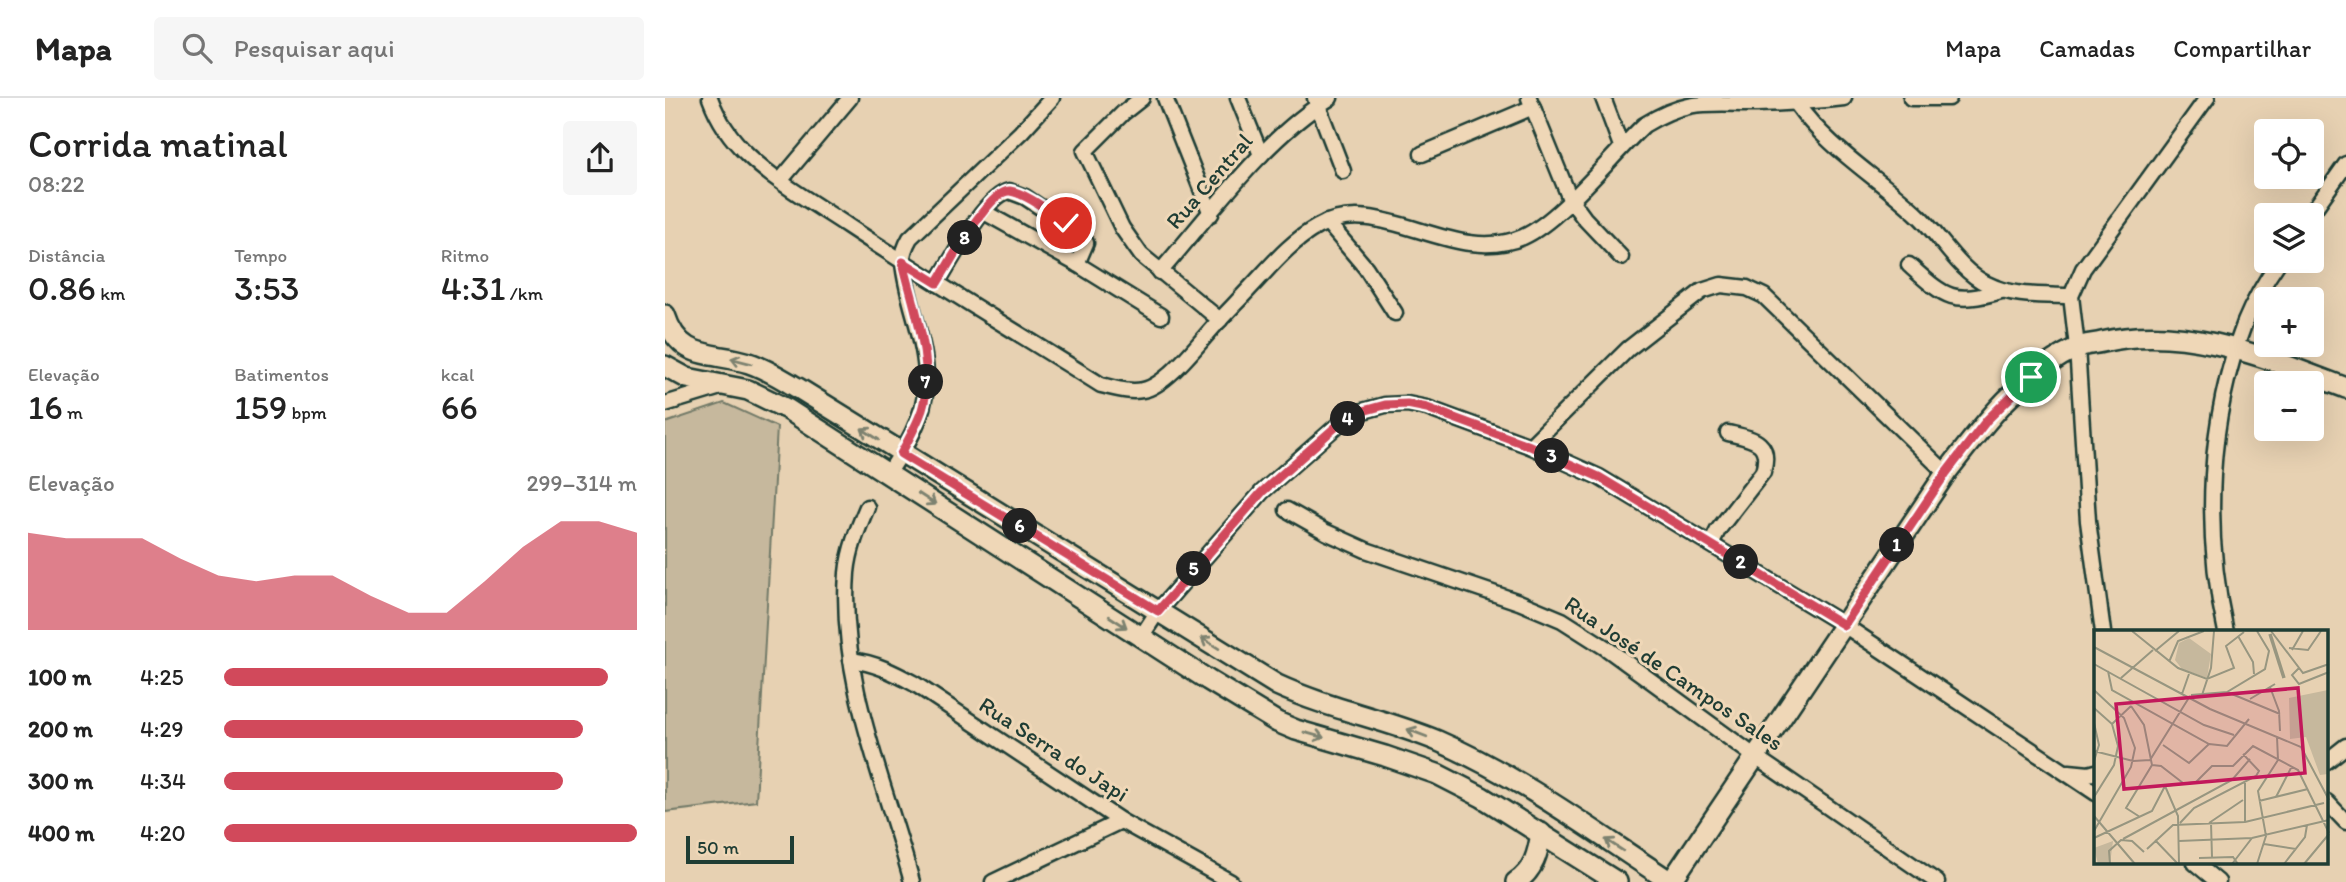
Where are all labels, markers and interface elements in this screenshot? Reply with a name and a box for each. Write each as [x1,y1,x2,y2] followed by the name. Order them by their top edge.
[154,17,644,80] search box
[35,29,112,68] text: Mapa
[178,29,216,67] icon: search
[234,32,395,64] text: Pesquisar aqui
[1945,34,2001,63] text: Mapa
[2039,34,2135,63] text: Camadas
[2173,34,2311,63] text: Compartilhar
[2254,119,2324,441] map controls
[2254,119,2324,189] button: locate
[28,121,288,167] text: Corrida matinal
[563,121,637,195] button: share
[1160,127,1259,235] street label: Rua Central
[28,170,85,198] text: 08:22
[1036,193,1096,253] pin
[2254,203,2324,273] button: layers
[1047,204,1085,242] icon: check
[947,220,983,256] pin: 8
[959,226,970,249] text: 8
[28,244,105,267] text: Distância
[234,244,287,267] text: Tempo
[441,244,489,267] text: Ritmo
[28,267,96,309] text: 0.86
[234,267,299,309] text: 3:53
[441,267,506,309] text: 4:31
[96,282,125,305] text: km
[506,282,543,305] text: /km
[2254,287,2324,357] button: +
[2001,347,2061,407] pin
[730,354,753,367] one-way arrow
[2012,358,2050,396] icon: arrive
[28,363,100,386] text: Elevação
[234,363,329,386] text: Batimentos
[441,363,474,386] text: kcal
[909,364,943,400] pin: 7
[921,370,930,393] text: 7
[2254,371,2324,441] button: −
[28,386,63,428] text: 16
[234,386,287,428] text: 159
[441,386,478,428] text: 66
[63,401,83,424] text: m
[287,401,327,424] text: bpm
[1331,402,1365,436] pin: 4
[1342,407,1353,430] text: 4
[861,426,880,441] one-way arrow
[1535,438,1569,474] pin: 3
[1546,444,1557,467] text: 3
[28,469,115,497] text: Elevação
[526,469,637,497] text: 299–314 m
[916,492,936,506] one-way arrow
[1003,508,1037,544] pin: 6
[1014,514,1025,537] text: 6
[1879,528,1915,562] pin: 1
[1892,533,1901,556] text: 1
[1723,545,1759,580] pin: 2
[1736,550,1746,573] text: 2
[1177,552,1211,587] pin: 5
[1189,557,1198,580] text: 5
[1559,589,1789,757] street label: Rua José de Campos Sales
[1108,614,1127,629] one-way arrow
[2094,630,2329,864] inset map
[1200,635,1220,649] one-way arrow
[28,663,92,691] text: 100 m
[140,663,184,691] text: 4:25
[974,690,1134,808] street label: Rua Serra do Japi
[28,715,93,743] text: 200 m
[140,715,184,743] text: 4:29
[1406,726,1428,739] one-way arrow
[1302,729,1325,742] one-way arrow
[28,767,93,795] text: 300 m
[140,767,186,795] text: 4:34
[28,819,95,847] text: 400 m
[140,819,186,847] text: 4:20
[686,833,795,865] scale bar
[697,836,739,859] text: 50 m
[1605,838,1624,852] one-way arrow

